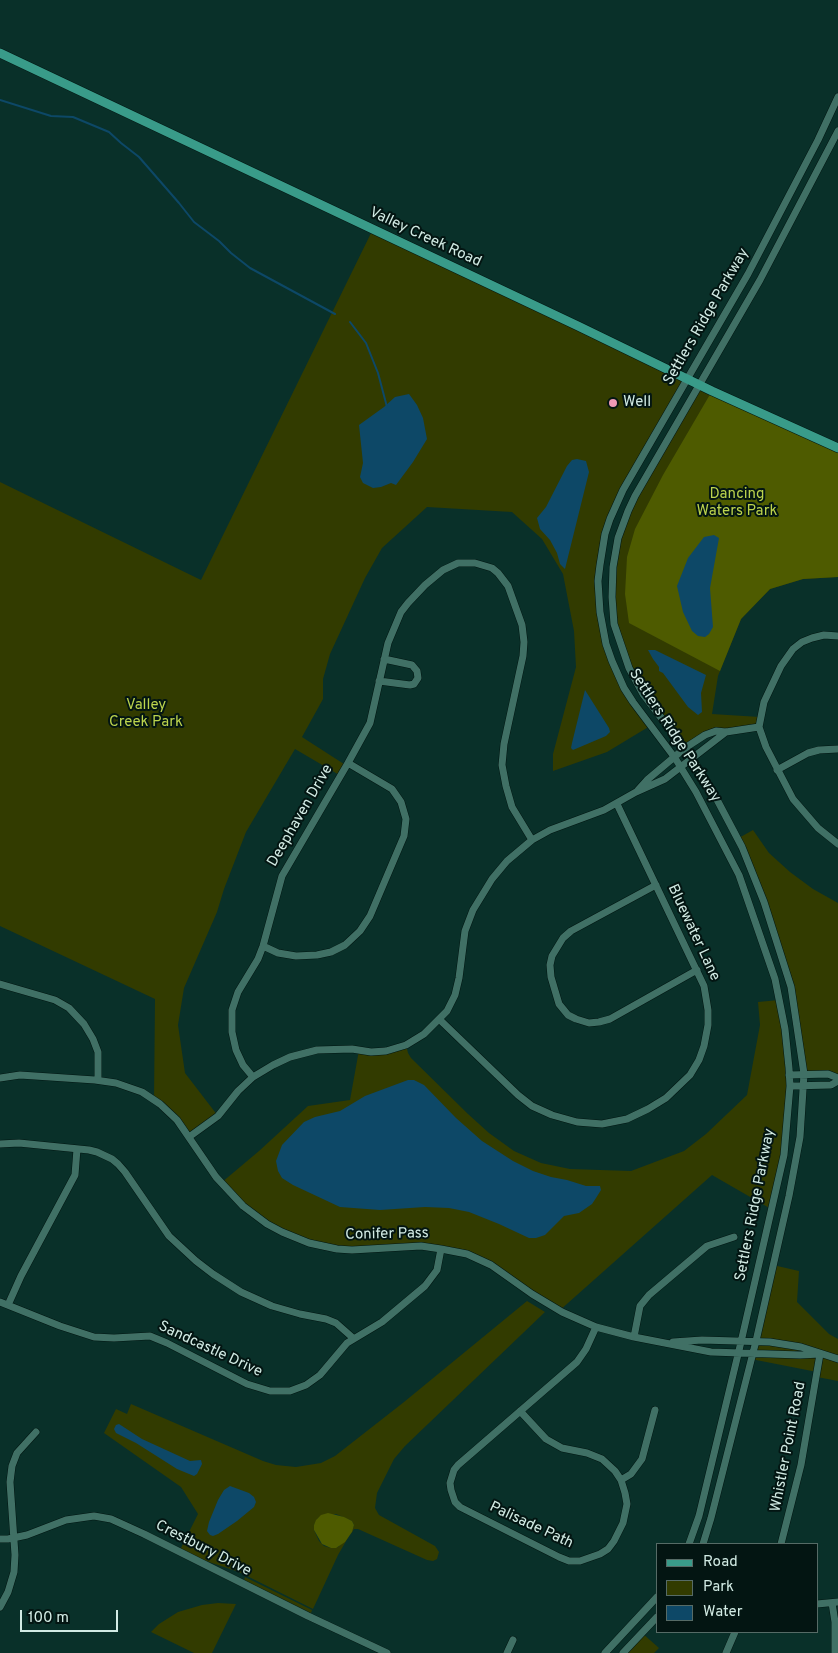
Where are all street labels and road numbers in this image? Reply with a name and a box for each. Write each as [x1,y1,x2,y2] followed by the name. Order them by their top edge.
[366,204,484,272] street label: Valley Creek Road
[660,245,754,389] street label: Settlers Ridge Parkway
[624,666,724,806] street label: Settlers Ridge Parkway
[264,762,338,870] street label: Deephaven Drive
[663,882,723,984] street label: Bluewater Lane
[732,1127,780,1283] street label: Settlers Ridge Parkway
[345,1225,429,1245] street label: Conifer Pass
[155,1318,265,1382] street label: Sandcastle Drive
[768,1380,810,1514] street label: Whistler Point Road
[486,1499,576,1553] street label: Palisade Path
[152,1517,254,1581] street label: Crestbury Drive

